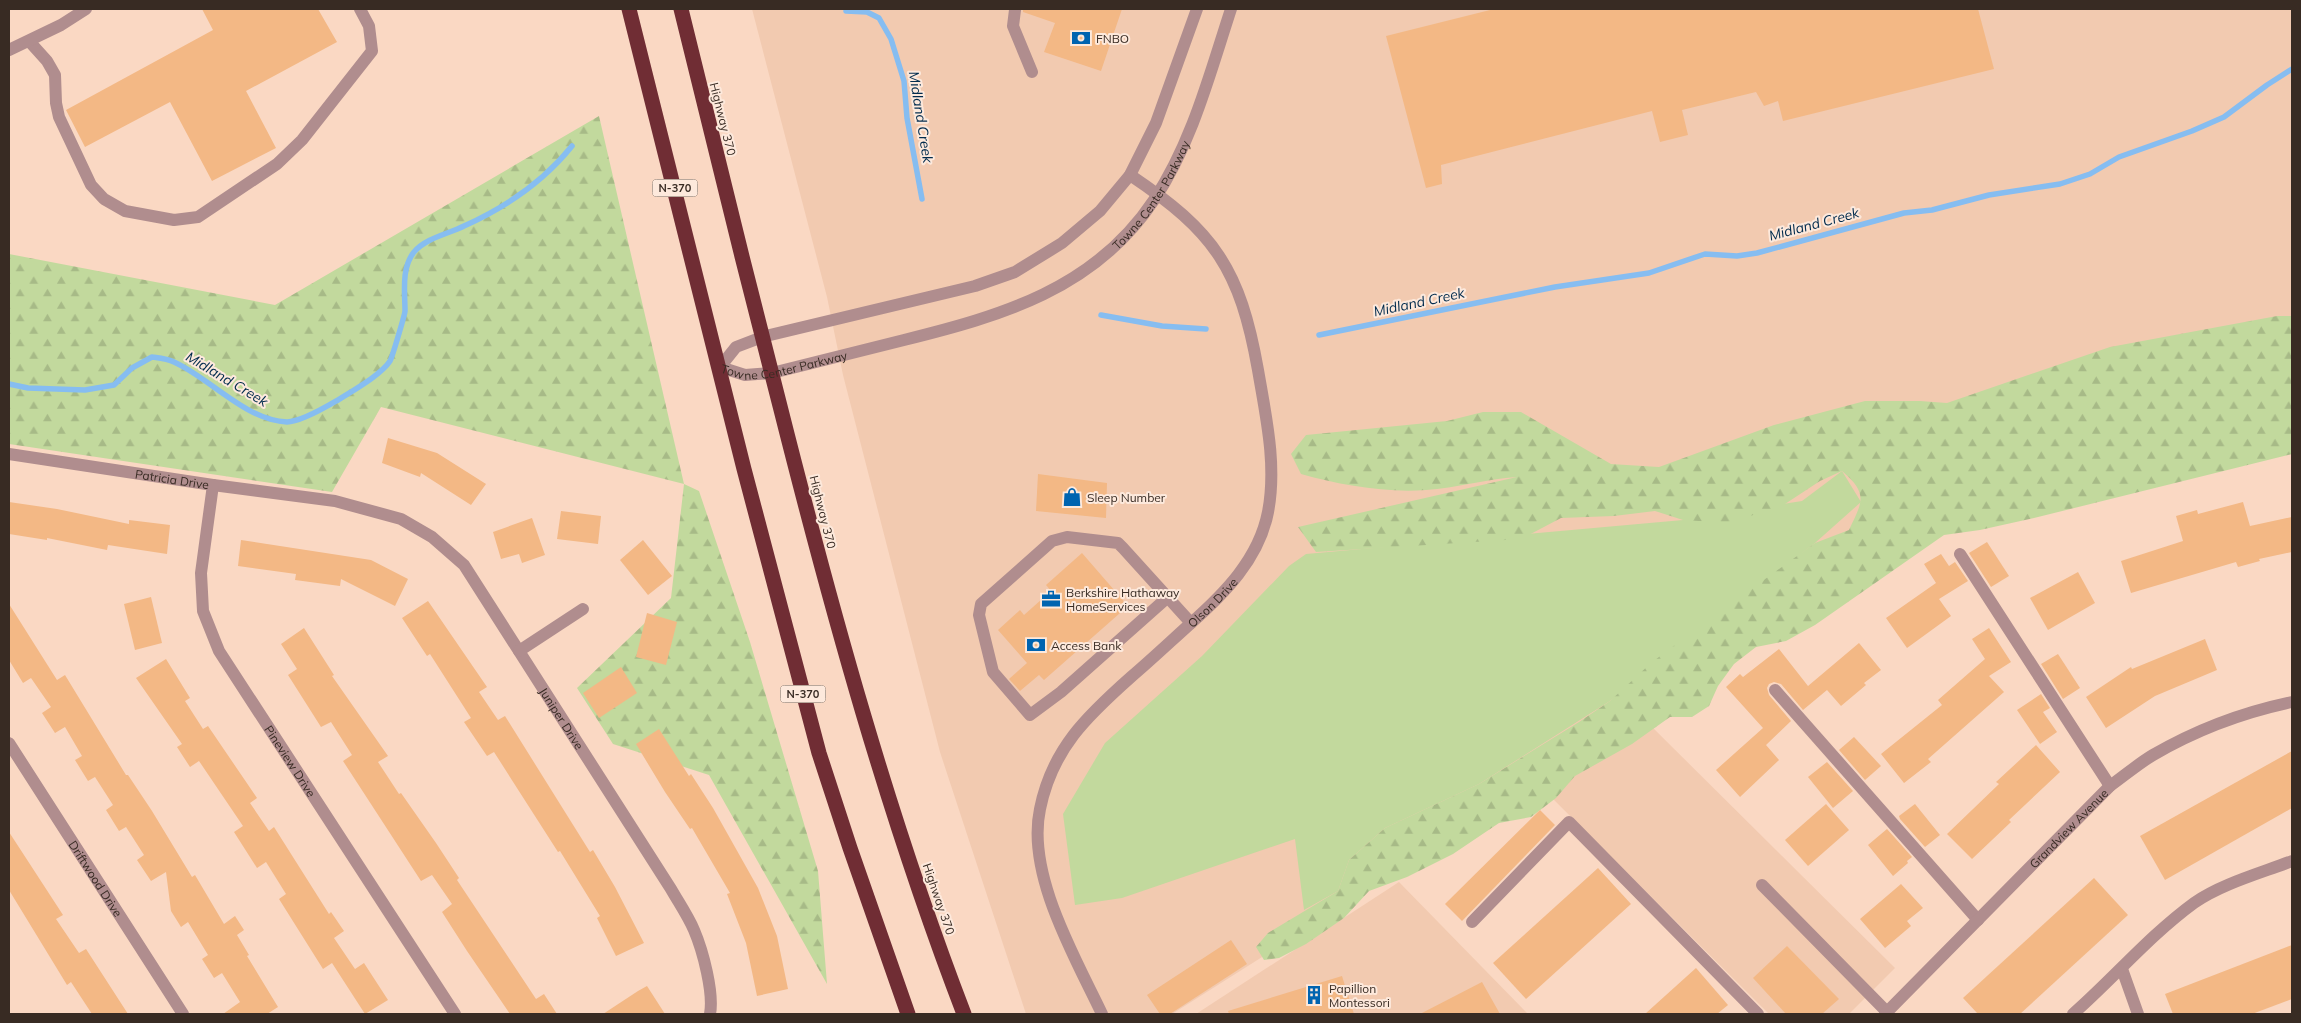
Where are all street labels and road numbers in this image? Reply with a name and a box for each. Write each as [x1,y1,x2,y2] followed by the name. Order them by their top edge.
[707,81,739,157] street label: Highway 370
[1109,137,1193,252] street label: Towne Center Parkway
[652,180,698,197] road number: N-370
[719,347,849,383] street label: Towne Center Parkway
[134,466,210,492] street label: Patricia Drive
[807,474,839,550] street label: Highway 370
[1184,574,1240,630] street label: Olson Drive
[536,684,587,752] street label: Juniper Drive
[780,686,826,702] road number: N-370
[262,722,319,800] street label: Pineview Drive
[2026,785,2111,871] street label: Grandview Avenue
[66,838,126,919] street label: Driftwood Drive
[920,861,958,937] street label: Highway 370

